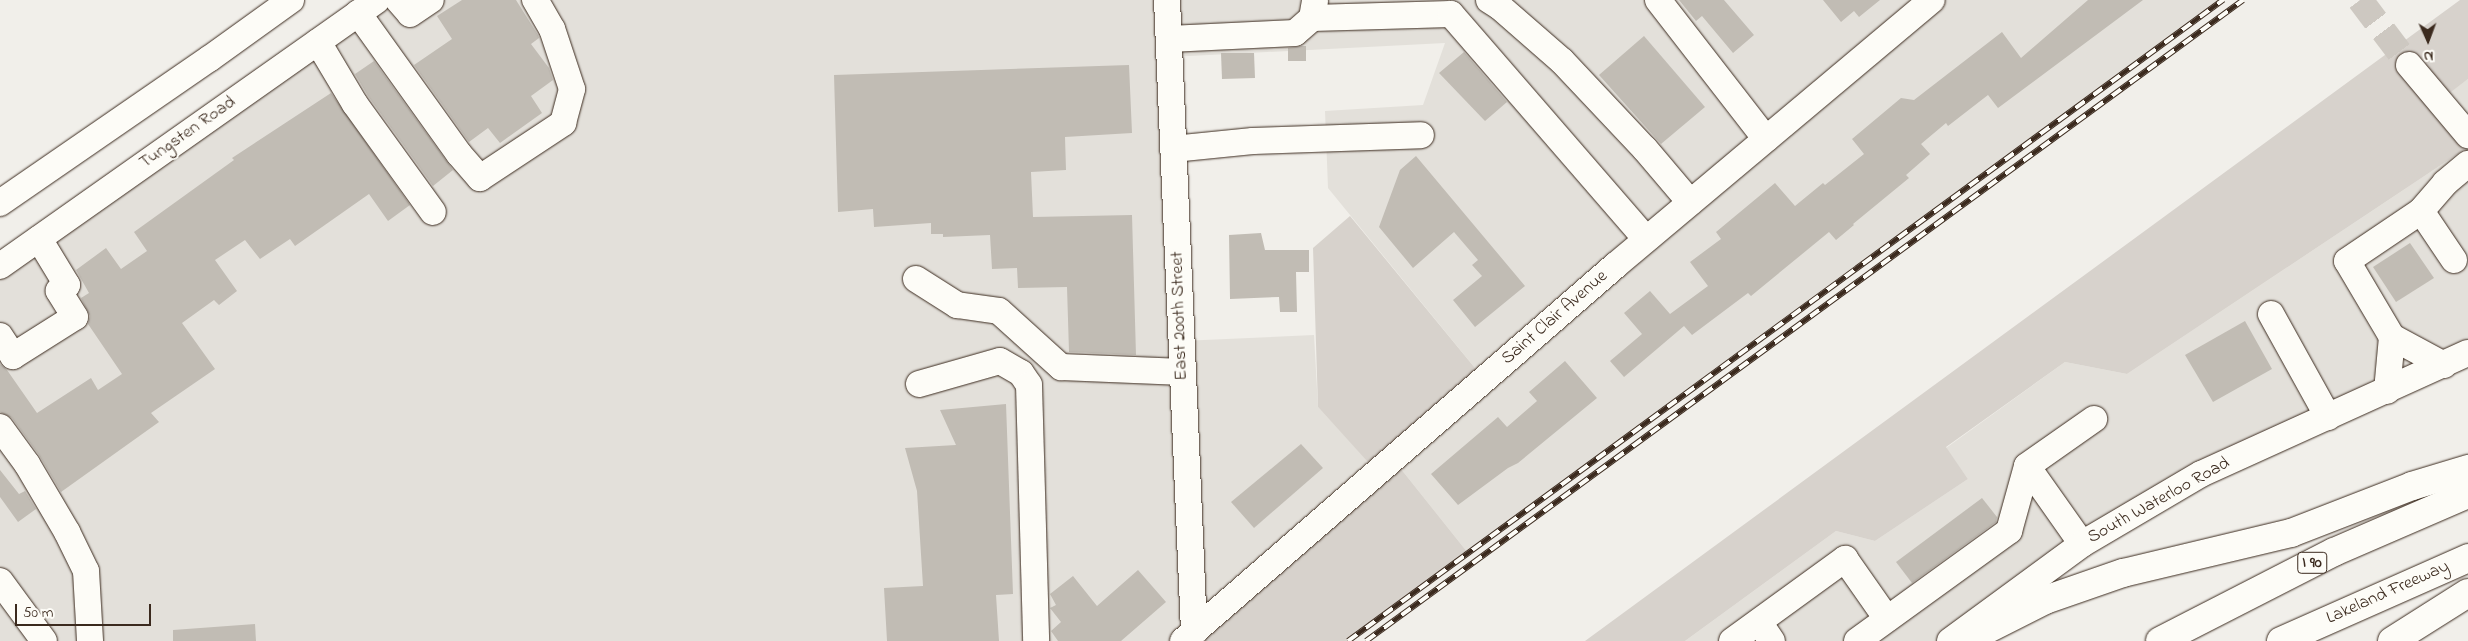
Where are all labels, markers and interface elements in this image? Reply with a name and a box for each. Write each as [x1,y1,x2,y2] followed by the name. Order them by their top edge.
[2403,15,2453,65] north arrow
[2423,45,2434,66] text: N
[136,92,240,174] street label: Tungsten Road
[1167,251,1193,381] street label: East 200th Street
[1497,266,1613,370] street label: Saint Clair Avenue
[2084,453,2234,549] street label: South Waterloo Road
[2297,550,2327,576] road number: I 90
[2323,556,2453,630] street label: Lakeland Freeway
[18,594,154,626] scale bar
[23,602,53,624] text: 50 m

